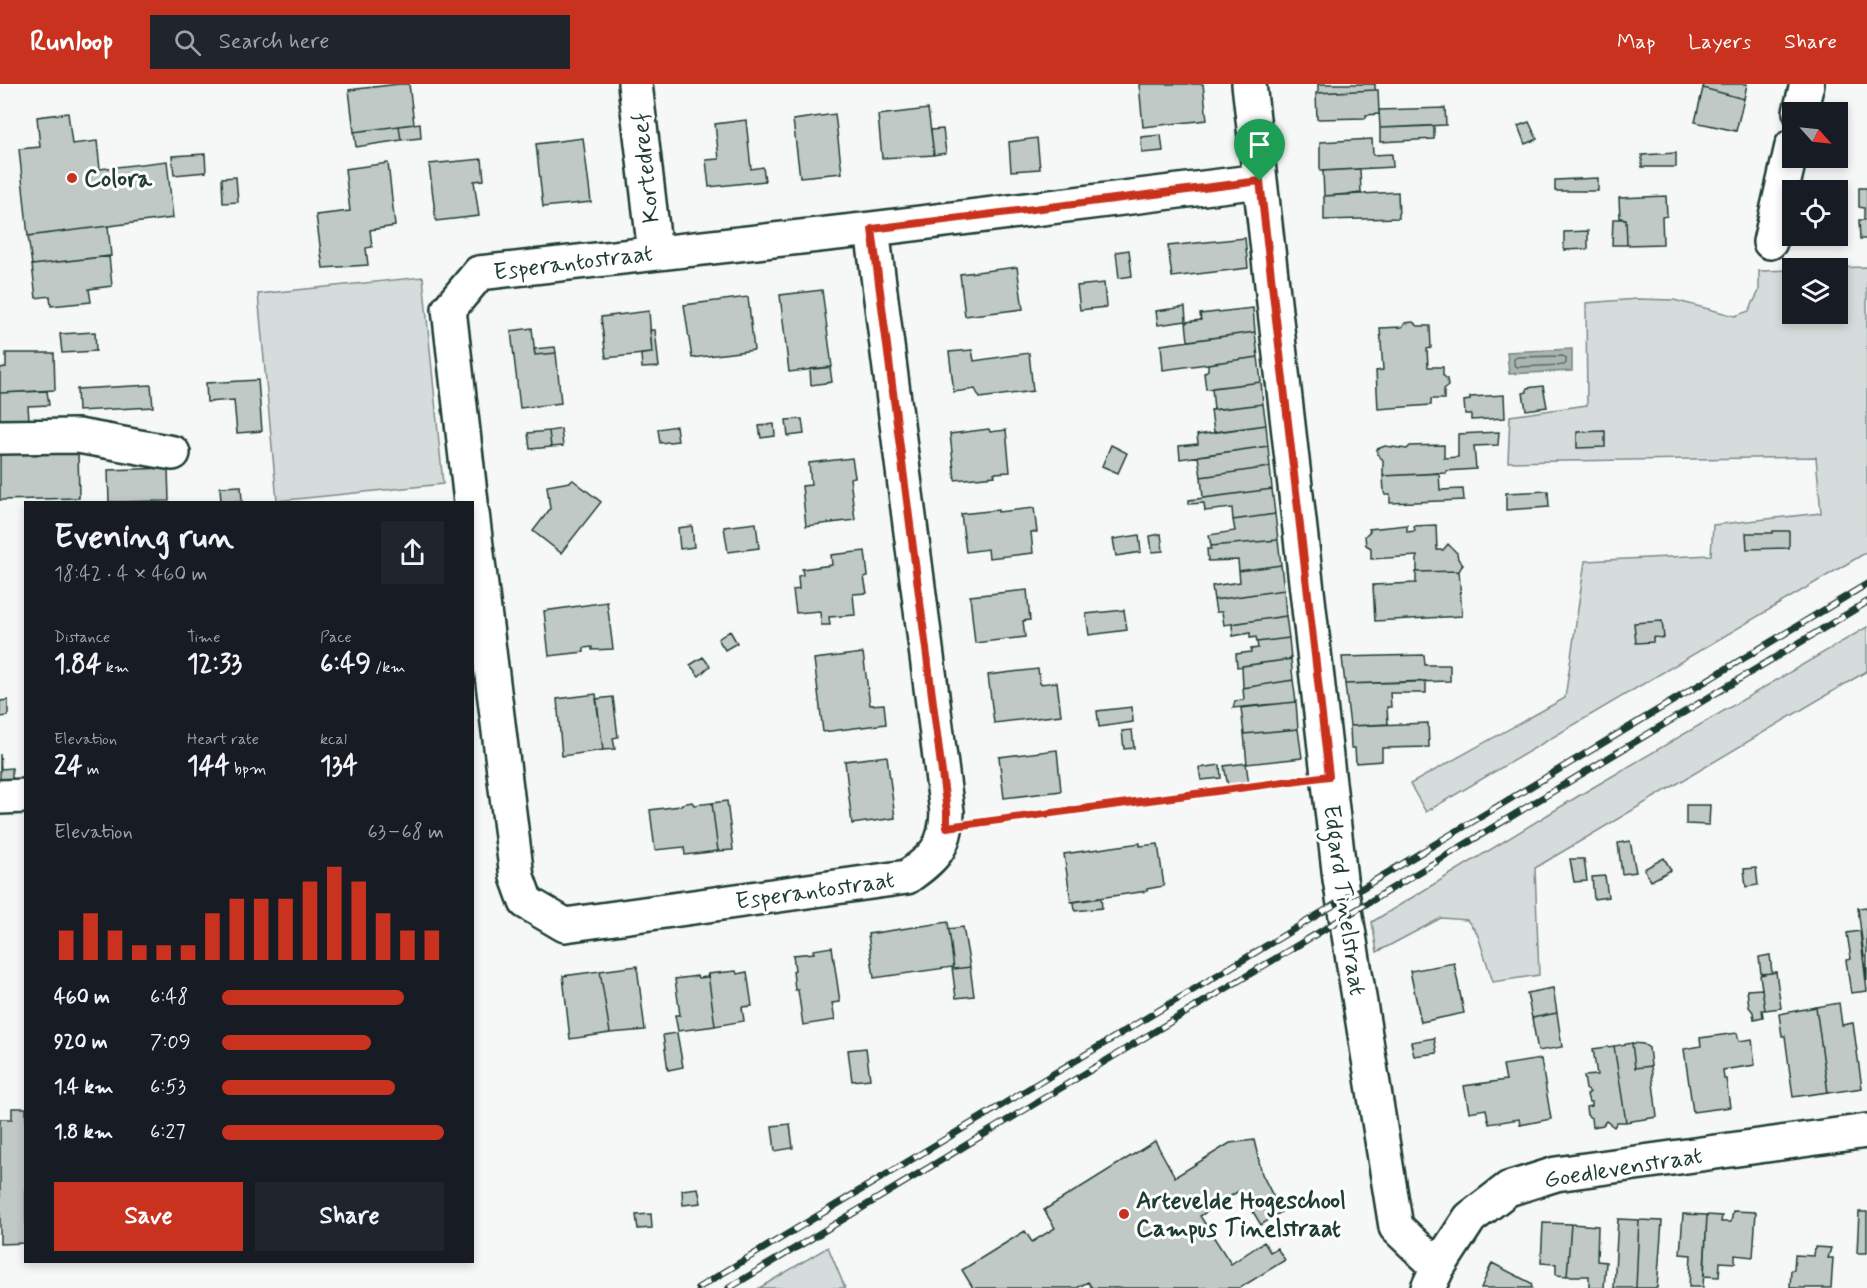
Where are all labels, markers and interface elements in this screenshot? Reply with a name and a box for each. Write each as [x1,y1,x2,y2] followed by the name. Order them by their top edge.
[150,15,570,69] search box
[30,24,114,61] text: Runloop
[171,26,204,59] icon: search
[219,28,329,56] text: Search here
[1617,28,1655,56] text: Map
[1688,28,1751,56] text: Layers
[1784,28,1837,56] text: Share
[1782,102,1848,168] north arrow
[1782,102,1848,324] map controls
[625,111,668,225] street label: Kortedreef
[1234,119,1285,181] pin
[1243,128,1276,161] icon: arrive
[84,164,152,195] place label: Colora
[65,171,79,185] marker: Colora
[1782,180,1848,246] button: locate
[492,238,655,289] street label: Esperantostraat
[1782,258,1848,324] button: layers
[54,516,234,560] text: Evening run
[381,521,444,584] button: share
[54,561,208,588] text: 18:42 · 4 × 460 m
[54,627,110,648] text: Distance
[187,627,221,648] text: Time
[320,627,352,648] text: Pace
[54,648,101,682] text: 1.84
[187,648,242,682] text: 12:33
[320,648,371,682] text: 6:49
[101,657,129,678] text: km
[371,657,406,678] text: /km
[54,729,117,750] text: Elevation
[187,729,259,750] text: Heart rate
[320,729,347,750] text: kcal
[54,750,83,784] text: 24
[187,750,230,784] text: 144
[320,750,358,784] text: 134
[83,759,100,780] text: m
[230,759,266,780] text: bpm
[1312,803,1372,998] street label: Edgard Tinelstraat
[54,819,133,846] text: Elevation
[367,819,444,846] text: 63–68 m
[734,865,897,918] street label: Esperantostraat
[54,984,110,1011] text: 460 m
[150,984,188,1011] text: 6:48
[54,1029,108,1056] text: 920 m
[150,1029,191,1056] text: 7:09
[54,1074,113,1101] text: 1.4 km
[150,1074,186,1101] text: 6:53
[54,1119,113,1146] text: 1.8 km
[150,1119,185,1146] text: 6:27
[1542,1141,1705,1196] street label: Goedlevenstraat
[54,1182,243,1251] button: Save
[255,1182,444,1251] button: Share
[1136,1186,1346,1245] place label: Artevelde Hogeschool Campus Tinelstraat
[1117,1207,1131,1221] marker: Artevelde Hogeschool Campus Tinelstraat

